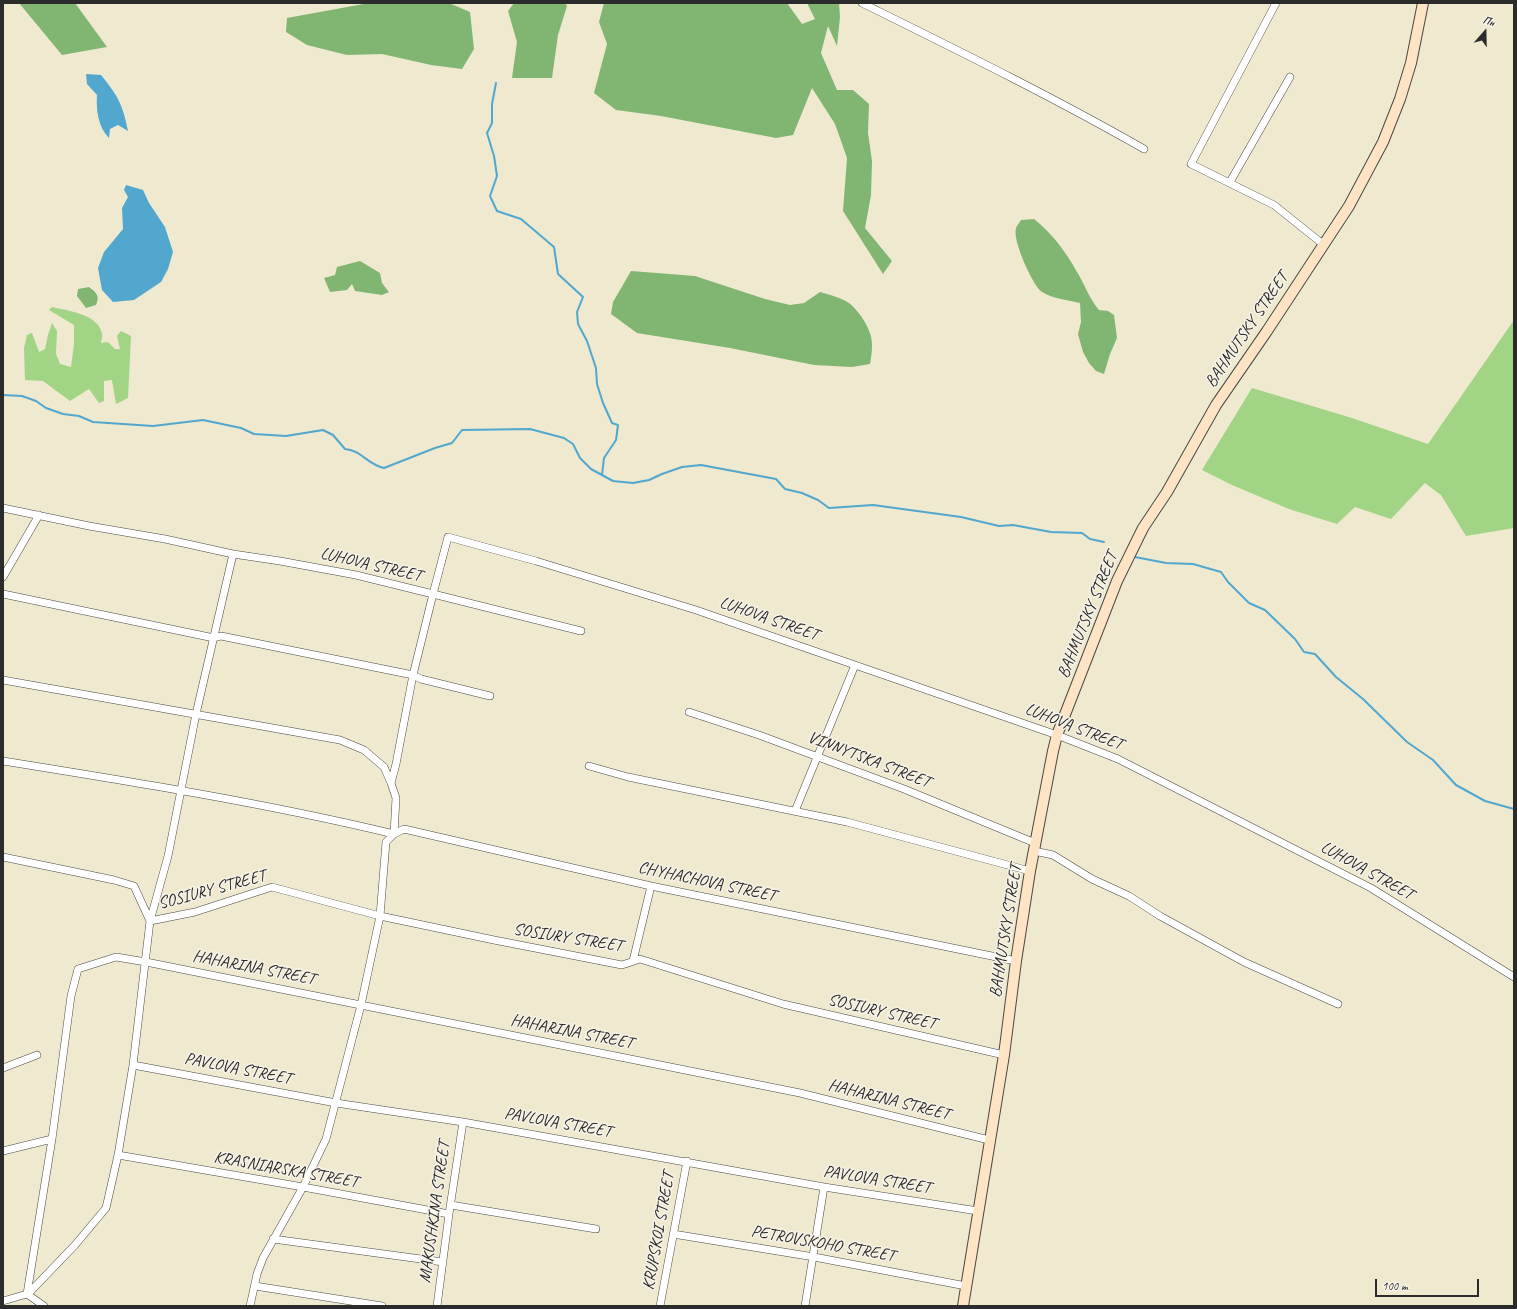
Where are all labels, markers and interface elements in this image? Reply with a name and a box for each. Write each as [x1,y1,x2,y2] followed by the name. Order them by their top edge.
[1465,12,1505,52] north arrow
[1481,12,1497,29] text: Пн
[1201,269,1293,391] street label: BAHMUTSKY STREET
[318,543,424,587] street label: LUHOVA STREET
[1053,549,1123,681] street label: BAHMUTSKY STREET
[717,593,821,645] street label: LUHOVA STREET
[1022,699,1126,755] street label: LUHOVA STREET
[805,727,933,793] street label: VINNYTSKA STREET
[1317,837,1417,905] street label: LUHOVA STREET
[636,857,778,907] street label: CHYHACHOVA STREET
[985,863,1027,999] street label: BAHMUTSKY STREET
[156,866,268,914] street label: SOSIURY STREET
[512,919,624,957] street label: SOSIURY STREET
[191,946,317,990] street label: HAHARINA STREET
[826,990,938,1034] street label: SOSIURY STREET
[509,1010,635,1054] street label: HAHARINA STREET
[183,1049,293,1089] street label: PAVLOVA STREET
[826,1075,952,1125] street label: HAHARINA STREET
[503,1104,613,1142] street label: PAVLOVA STREET
[415,1140,455,1284] street label: MAKUSHKINA STREET
[212,1147,360,1193] street label: KRASNIARSKA STREET
[822,1161,932,1199] street label: PAVLOVA STREET
[639,1171,679,1291] street label: KRUPSKOI STREET
[749,1221,897,1267] street label: PETROVSKOHO STREET
[1377,1271,1481,1297] scale bar
[1382,1278,1408,1294] text: 100 m

